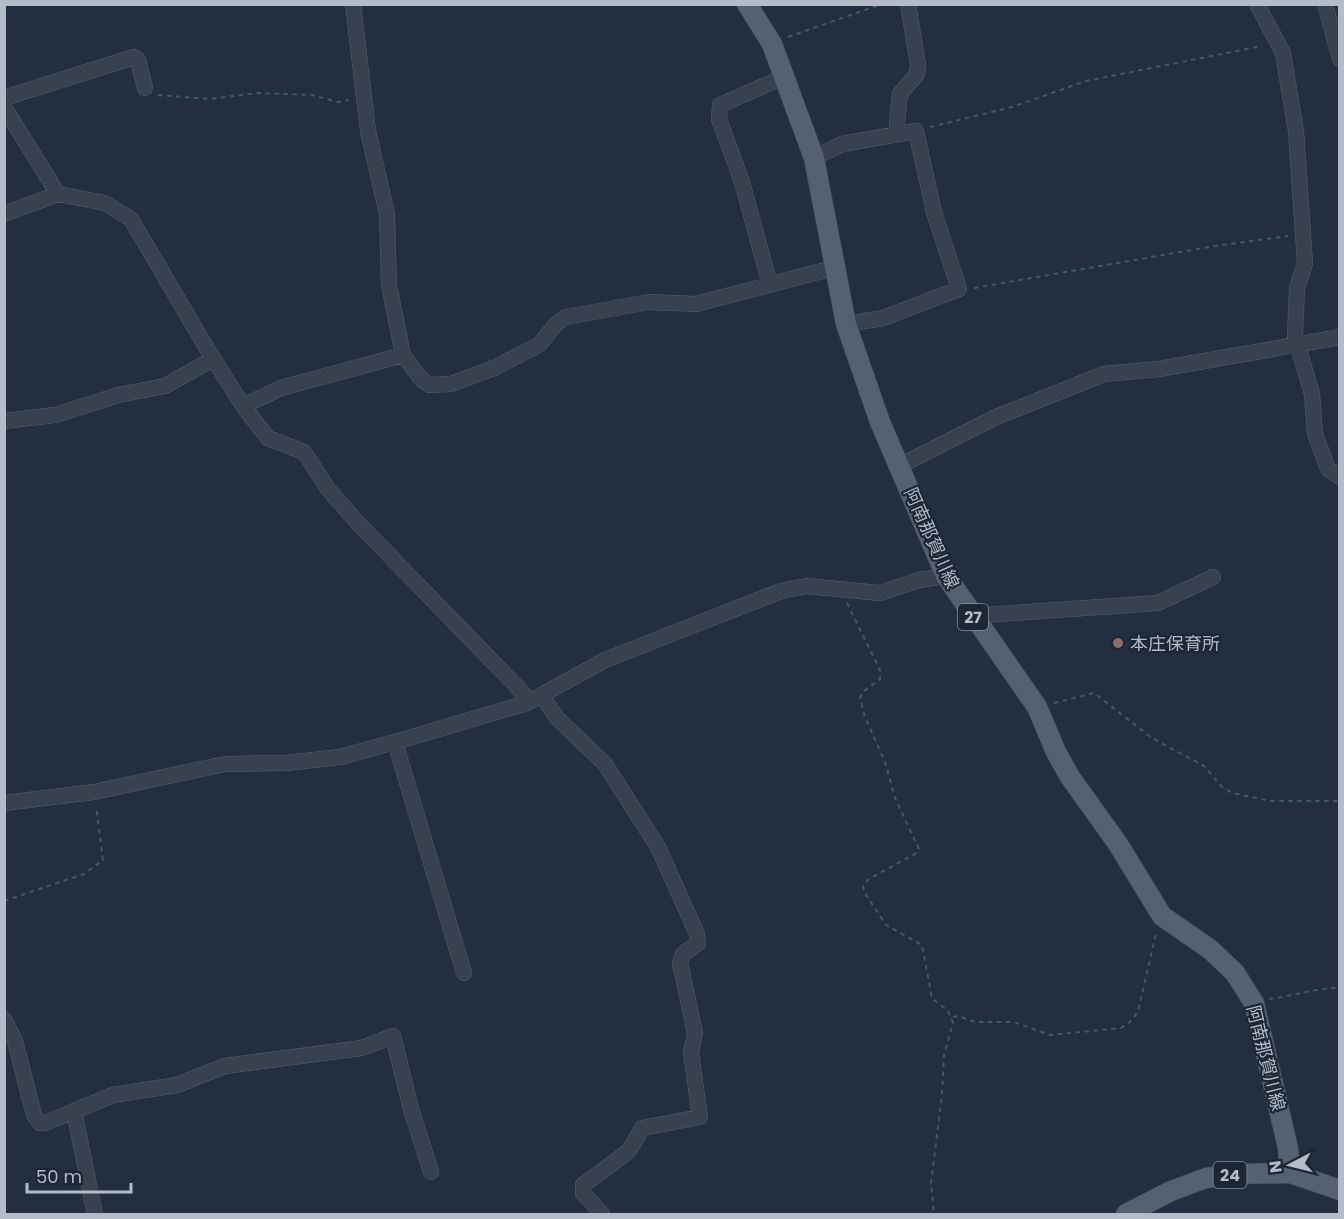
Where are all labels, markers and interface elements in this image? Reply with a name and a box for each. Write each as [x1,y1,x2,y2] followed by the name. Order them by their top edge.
[899,484,965,592] street label: 阿南那賀川線
[958,604,988,630] road number: 27
[1130,631,1220,656] place label: 本庄保育所
[1111,636,1125,650] marker: 本庄保育所
[1241,1003,1291,1113] street label: 阿南那賀川線
[1260,1135,1320,1195] north arrow
[27,1156,130,1194] scale bar
[1263,1159,1288,1174] text: N
[1214,1162,1246,1188] road number: 24
[36,1164,82,1189] text: 50 m

